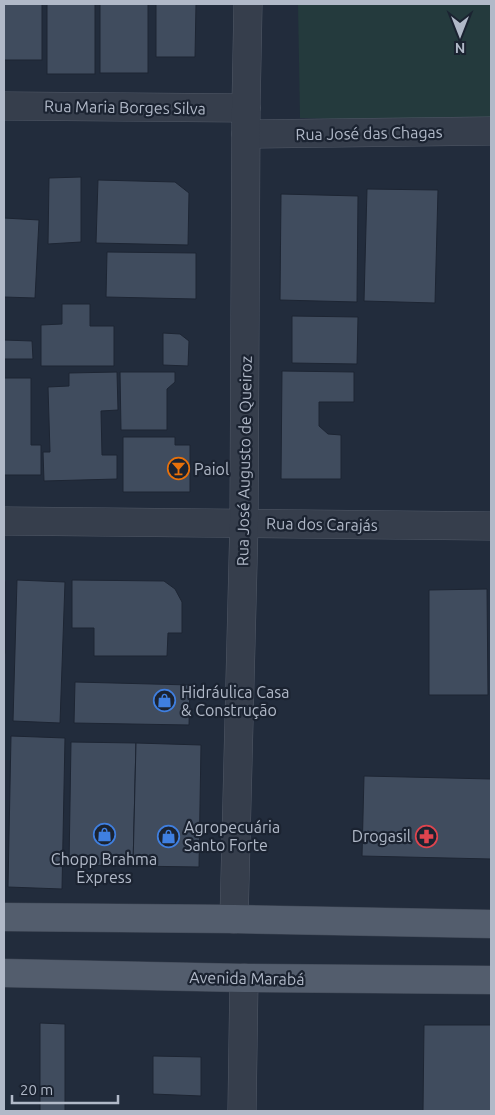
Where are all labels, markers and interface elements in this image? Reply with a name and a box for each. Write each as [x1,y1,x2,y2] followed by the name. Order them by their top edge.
[435,10,485,60] north arrow
[455,40,465,56] text: N
[44,97,206,117] street label: Rua Maria Borges Silva
[295,123,443,143] street label: Rua José das Chagas
[233,356,255,566] street label: Rua José Augusto de Queiroz
[166,457,190,481] bar icon: Paiol
[194,460,229,478] place label: Paiol
[266,514,378,534] street label: Rua dos Carajás
[181,683,289,719] place label: Hidráulica Casa & Construção
[153,689,177,713] shop icon: Hidráulica Casa & Construção
[184,818,280,854] place label: Agropecuária Santo Forte
[92,823,116,847] shop icon: Chopp Brahma Express
[156,824,180,848] shop icon: Agropecuária Santo Forte
[415,824,439,848] pharmacy icon: Drogasil
[352,827,411,845] place label: Drogasil
[51,850,157,886] place label: Chopp Brahma Express
[189,968,305,988] street label: Avenida Marabá
[12,1072,119,1104] scale bar
[20,1081,53,1098] text: 20 m

